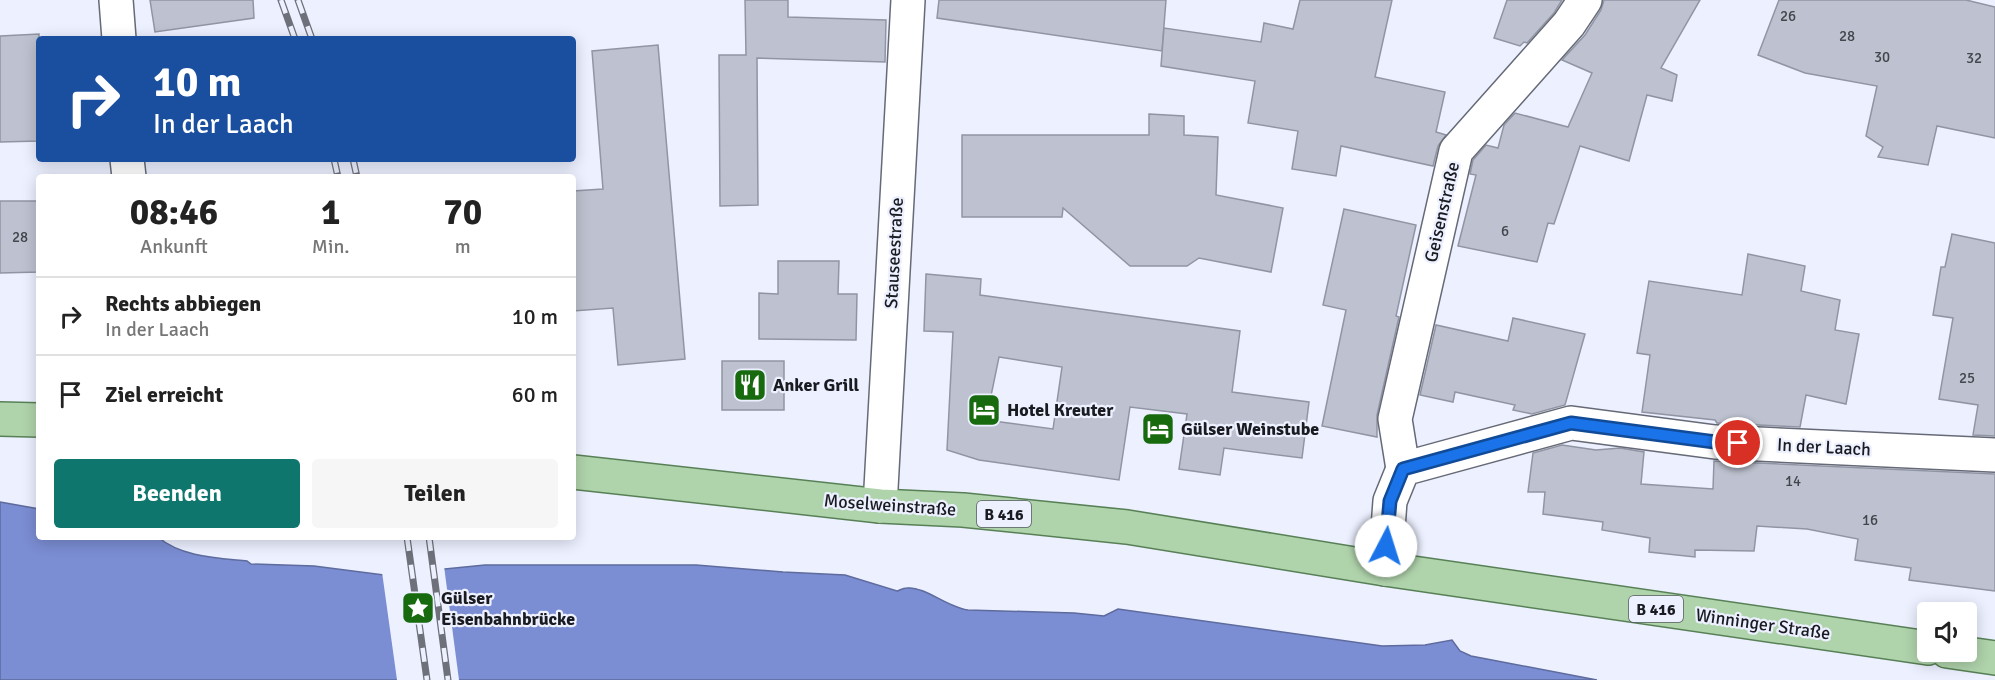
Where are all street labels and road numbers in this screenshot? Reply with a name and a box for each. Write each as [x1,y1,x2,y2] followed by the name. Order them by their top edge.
[1420,160,1464,264] street label: Geisenstraße
[880,197,908,309] street label: Stauseestraße
[1777,434,1871,460] street label: In der Laach
[823,489,957,521] street label: Moselweinstraße
[977,501,1031,527] road number: B 416
[1629,596,1683,622] road number: B 416
[1694,604,1832,644] street label: Winninger Straße

